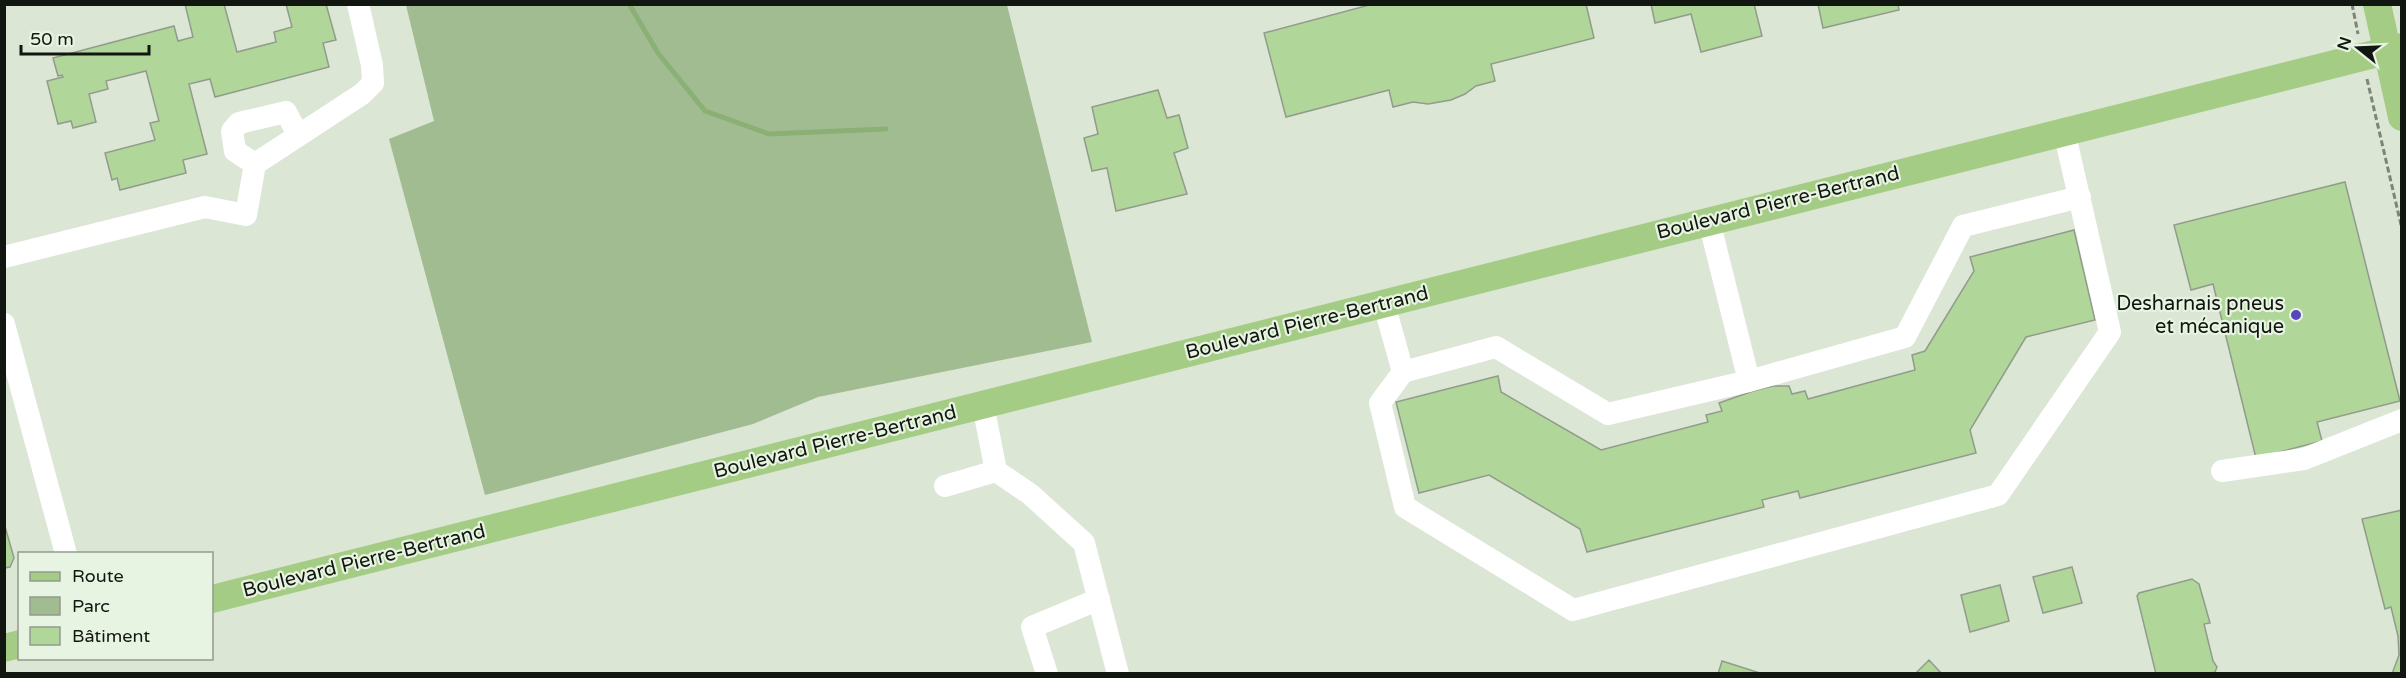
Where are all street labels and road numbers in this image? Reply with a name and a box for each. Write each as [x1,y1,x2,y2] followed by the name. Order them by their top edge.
[1654,161,1902,245] street label: Boulevard Pierre-Bertrand
[1183,281,1431,365] street label: Boulevard Pierre-Bertrand
[711,400,959,484] street label: Boulevard Pierre-Bertrand
[240,519,488,603] street label: Boulevard Pierre-Bertrand

